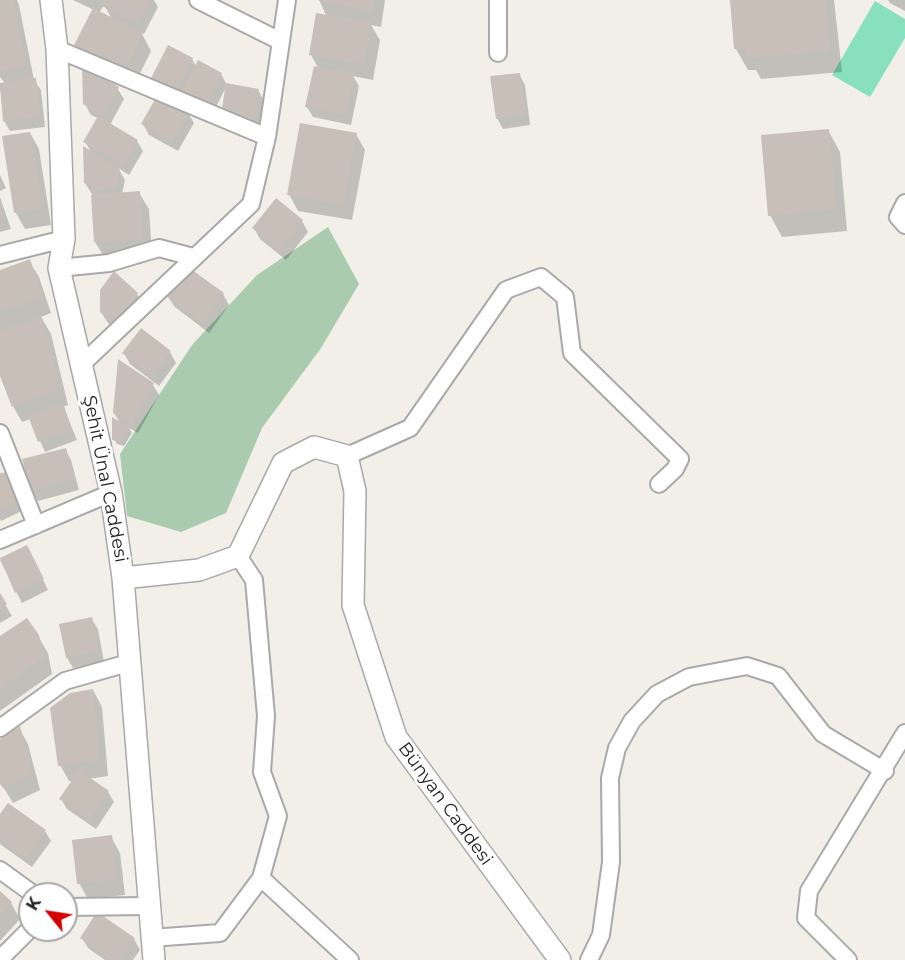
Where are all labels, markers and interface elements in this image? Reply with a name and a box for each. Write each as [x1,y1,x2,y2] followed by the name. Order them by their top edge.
[78,394,132,564] street label: Şehit Ünal Caddesi
[393,738,497,870] street label: Bünyan Caddesi
[18,882,78,942] north arrow
[23,894,45,914] text: K

